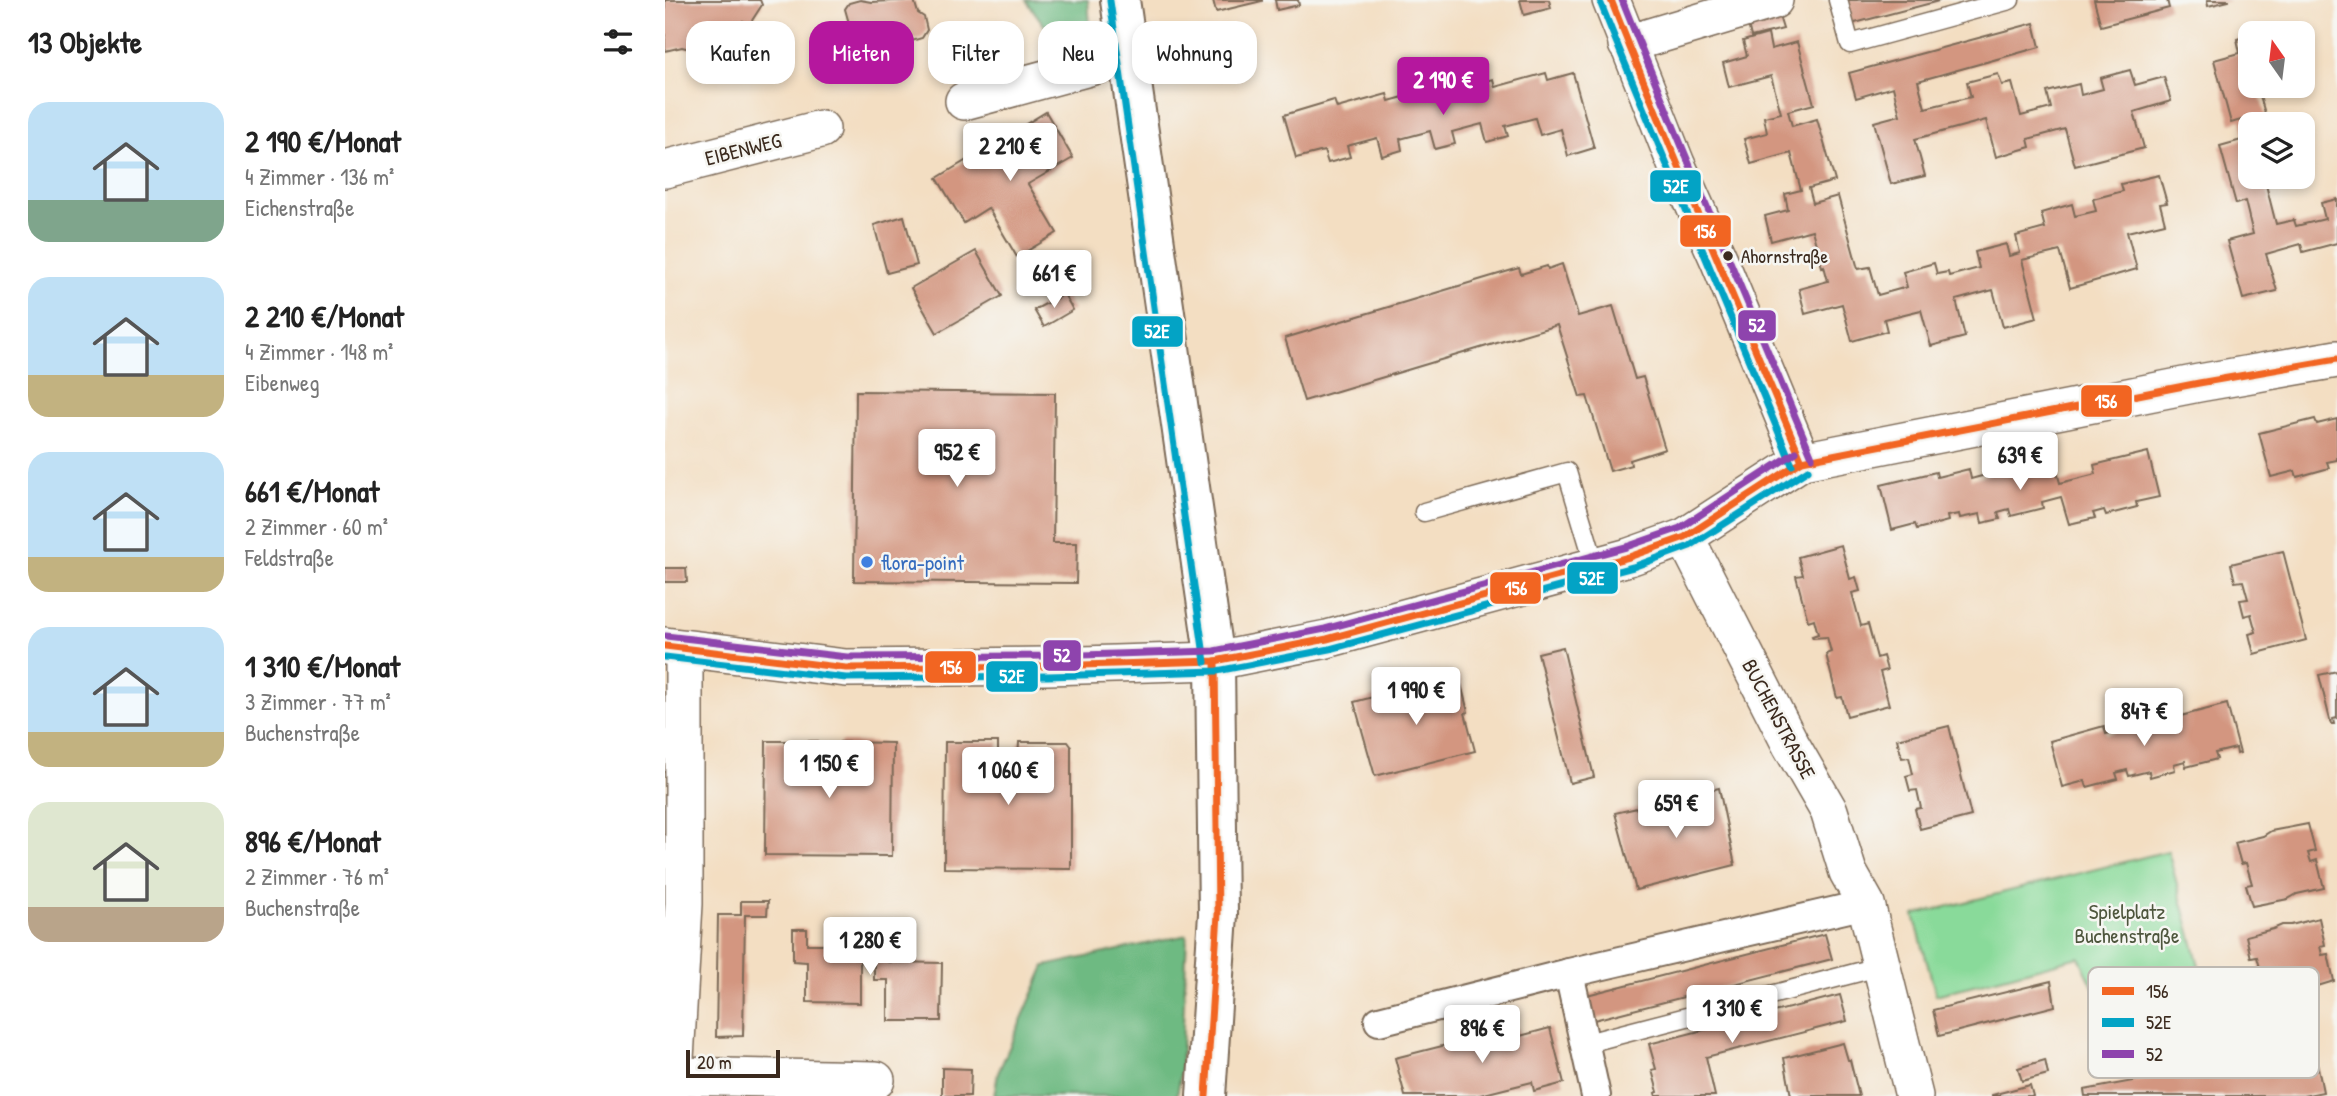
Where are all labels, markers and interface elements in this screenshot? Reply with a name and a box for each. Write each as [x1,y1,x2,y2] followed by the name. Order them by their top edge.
[686,21,795,84] chip: Kaufen
[809,21,914,84] chip: Mieten
[928,21,1024,84] chip: Filter
[1038,21,1118,84] chip: Neu
[1132,21,1257,84] chip: Wohnung
[2238,21,2315,98] north arrow
[2238,21,2315,189] map controls
[28,22,142,62] text: 13 Objekte
[599,23,637,61] icon: filters
[1378,58,1508,117] pin: 2 190 €
[1413,64,1473,95] text: 2 190 €
[2238,112,2315,189] button: layers
[245,121,401,161] text: 2 190 €/Monat
[945,124,1075,183] pin: 2 210 €
[702,126,784,172] street label: EIBENWEG
[84,130,168,214] icon: home
[979,130,1041,161] text: 2 210 €
[245,161,394,192] text: 4 Zimmer · 136 m²
[1649,169,1702,203] line badge: 52E
[1663,173,1689,199] text: 52E
[245,192,354,223] text: Eichenstraße
[1679,214,1732,248] line badge: 156
[1694,218,1717,244] text: 156
[1741,243,1828,269] place label: Ahornstraße
[1721,249,1735,263] marker: Ahornstraße
[1005,250,1103,310] pin: 661 €
[1032,257,1076,288] text: 661 €
[245,296,404,336] text: 2 210 €/Monat
[84,305,168,389] icon: home
[1737,309,1777,342] line badge: 52
[1749,312,1766,338] text: 52
[1131,315,1184,348] line badge: 52E
[1144,318,1170,344] text: 52E
[245,336,393,367] text: 4 Zimmer · 148 m²
[245,367,319,398] text: Eibenweg
[2080,384,2133,418] line badge: 156
[2095,388,2118,414] text: 156
[908,430,1006,489] pin: 952 €
[1971,433,2069,492] pin: 639 €
[934,436,980,467] text: 952 €
[1998,439,2042,470] text: 639 €
[245,471,379,511] text: 661 €/Monat
[84,480,168,564] icon: home
[245,511,388,542] text: 2 Zimmer · 60 m²
[245,542,334,573] text: Feldstraße
[881,548,965,577] place label: flora-point
[859,554,875,570] marker: flora-point
[1566,561,1619,595] line badge: 52E
[1579,565,1605,591] text: 52E
[1489,571,1542,605] line badge: 156
[1505,575,1528,601] text: 156
[1042,639,1082,672] line badge: 52
[1054,642,1071,668] text: 52
[245,646,400,686] text: 1 310 €/Monat
[924,650,977,684] line badge: 156
[940,654,963,680] text: 156
[1735,654,1823,784] street label: BUCHENSTRASSE
[84,655,168,739] icon: home
[985,660,1039,693] line badge: 52E
[999,663,1025,689] text: 52E
[1351,668,1481,727] pin: 1 990 €
[1387,674,1445,705] text: 1 990 €
[245,686,391,717] text: 3 Zimmer · 77 m²
[2095,688,2193,748] pin: 847 €
[2121,695,2167,726] text: 847 €
[245,717,360,748] text: Buchenstraße
[764,740,894,800] pin: 1 150 €
[800,747,858,778] text: 1 150 €
[943,748,1073,807] pin: 1 060 €
[978,754,1038,785] text: 1 060 €
[1627,780,1725,840] pin: 659 €
[1654,787,1698,818] text: 659 €
[245,821,381,861] text: 896 €/Monat
[84,830,168,914] icon: home
[245,861,389,892] text: 2 Zimmer · 76 m²
[245,892,360,923] text: Buchenstraße
[2075,897,2179,950] park label: Spielplatz Buchenstraße
[805,918,935,977] pin: 1 280 €
[839,924,901,955] text: 1 280 €
[2088,967,2319,1078] legend
[2146,978,2169,1004] text: 156
[1667,986,1797,1045] pin: 1 310 €
[1703,992,1761,1023] text: 1 310 €
[1433,1006,1531,1065] pin: 896 €
[2146,1009,2172,1035] text: 52E
[1460,1012,1504,1043] text: 896 €
[2146,1041,2163,1067] text: 52
[686,1047,781,1079] scale bar
[697,1049,732,1075] text: 20 m

